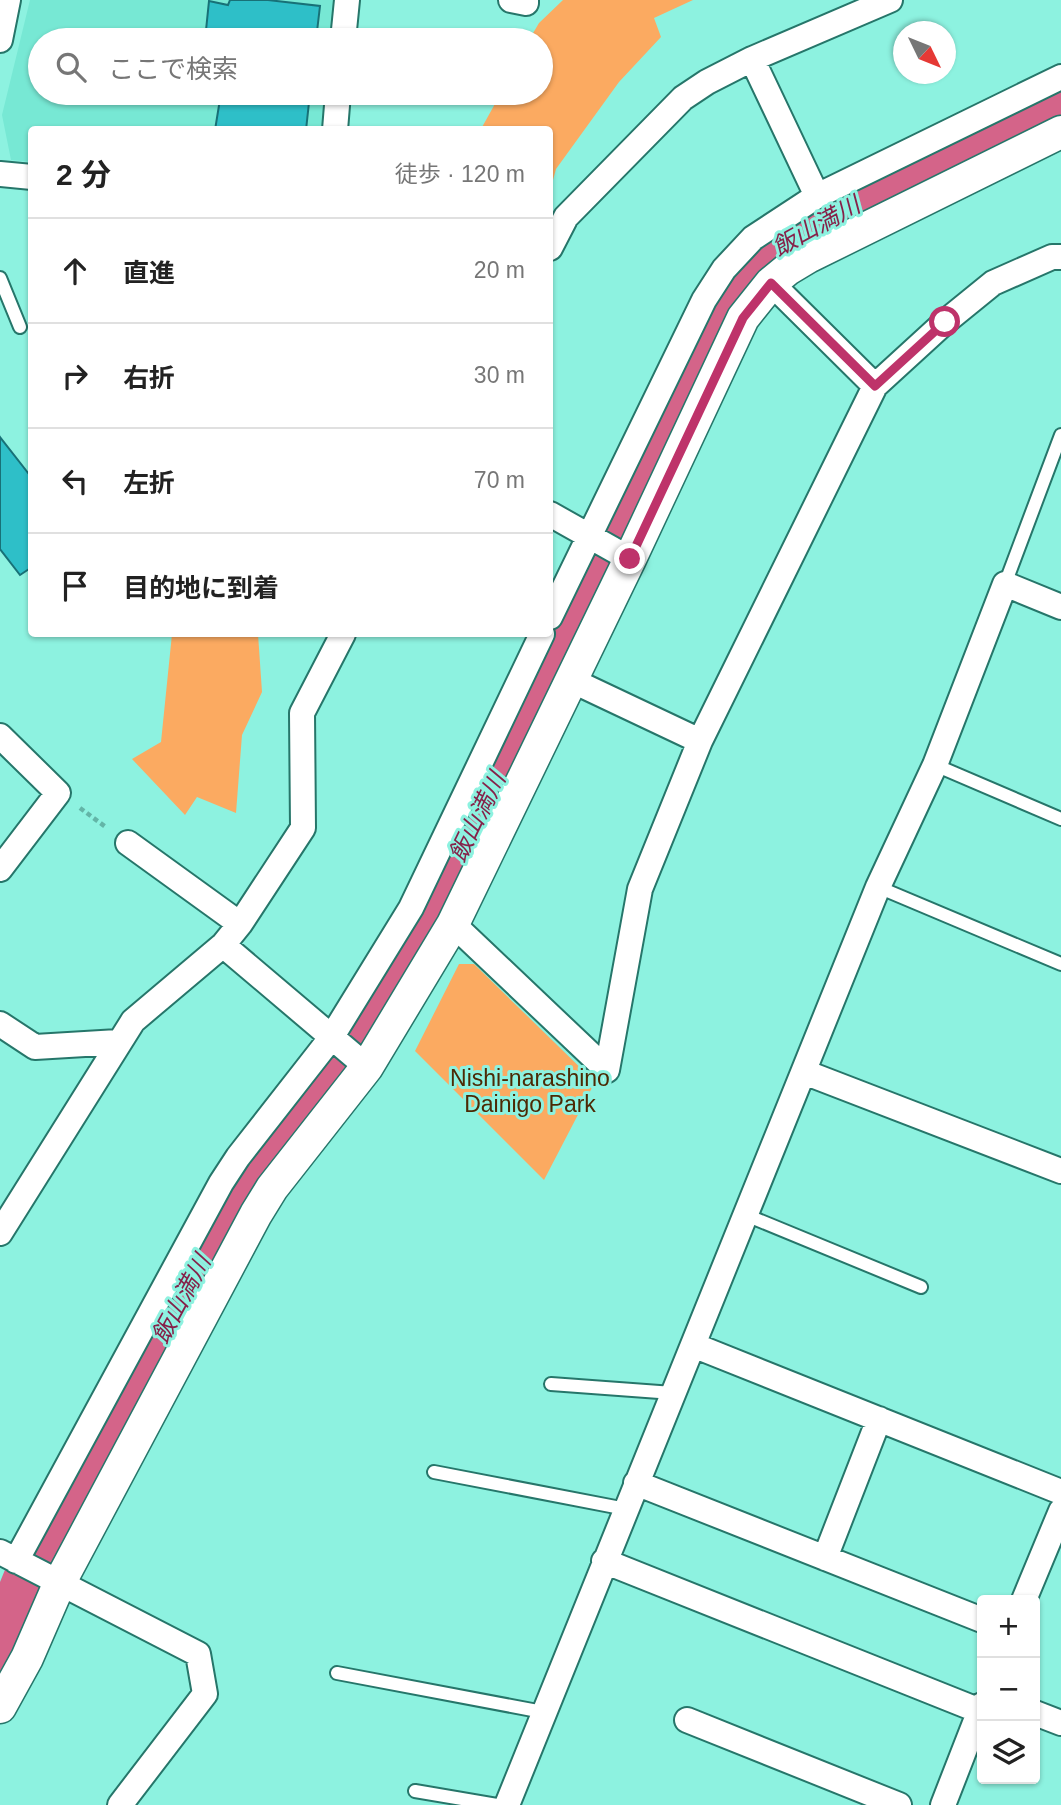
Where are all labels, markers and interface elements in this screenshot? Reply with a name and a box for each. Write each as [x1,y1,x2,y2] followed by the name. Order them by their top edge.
[893,21,956,84] north arrow
[28,28,553,105] search box
[52,48,90,86] icon: search
[108,54,238,84] text: ここで検索
[56,158,111,191] text: 2 分
[395,161,525,187] text: 徒歩 · 120 m
[767,189,867,261] water label: 飯山満川
[56,252,94,290] icon: ahead
[474,257,525,283] text: 20 m
[123,258,175,288] text: 直進
[929,306,960,337] route start
[56,357,94,395] icon: right
[474,362,525,388] text: 30 m
[123,363,175,393] text: 右折
[56,462,94,500] icon: left
[474,467,525,493] text: 70 m
[123,468,175,498] text: 左折
[614,543,645,574] route end
[56,567,94,605] icon: arrive
[123,573,279,603] text: 目的地に到着
[444,765,511,866] water label: 飯山満川
[450,1065,610,1117] park label: Nishi-narashino Dainigo Park
[147,1248,217,1348] water label: 飯山満川
[977,1595,1040,1784] map controls
[977,1595,1040,1658] button: +
[977,1658,1040,1721] button: −
[977,1721,1040,1784] button: layers

